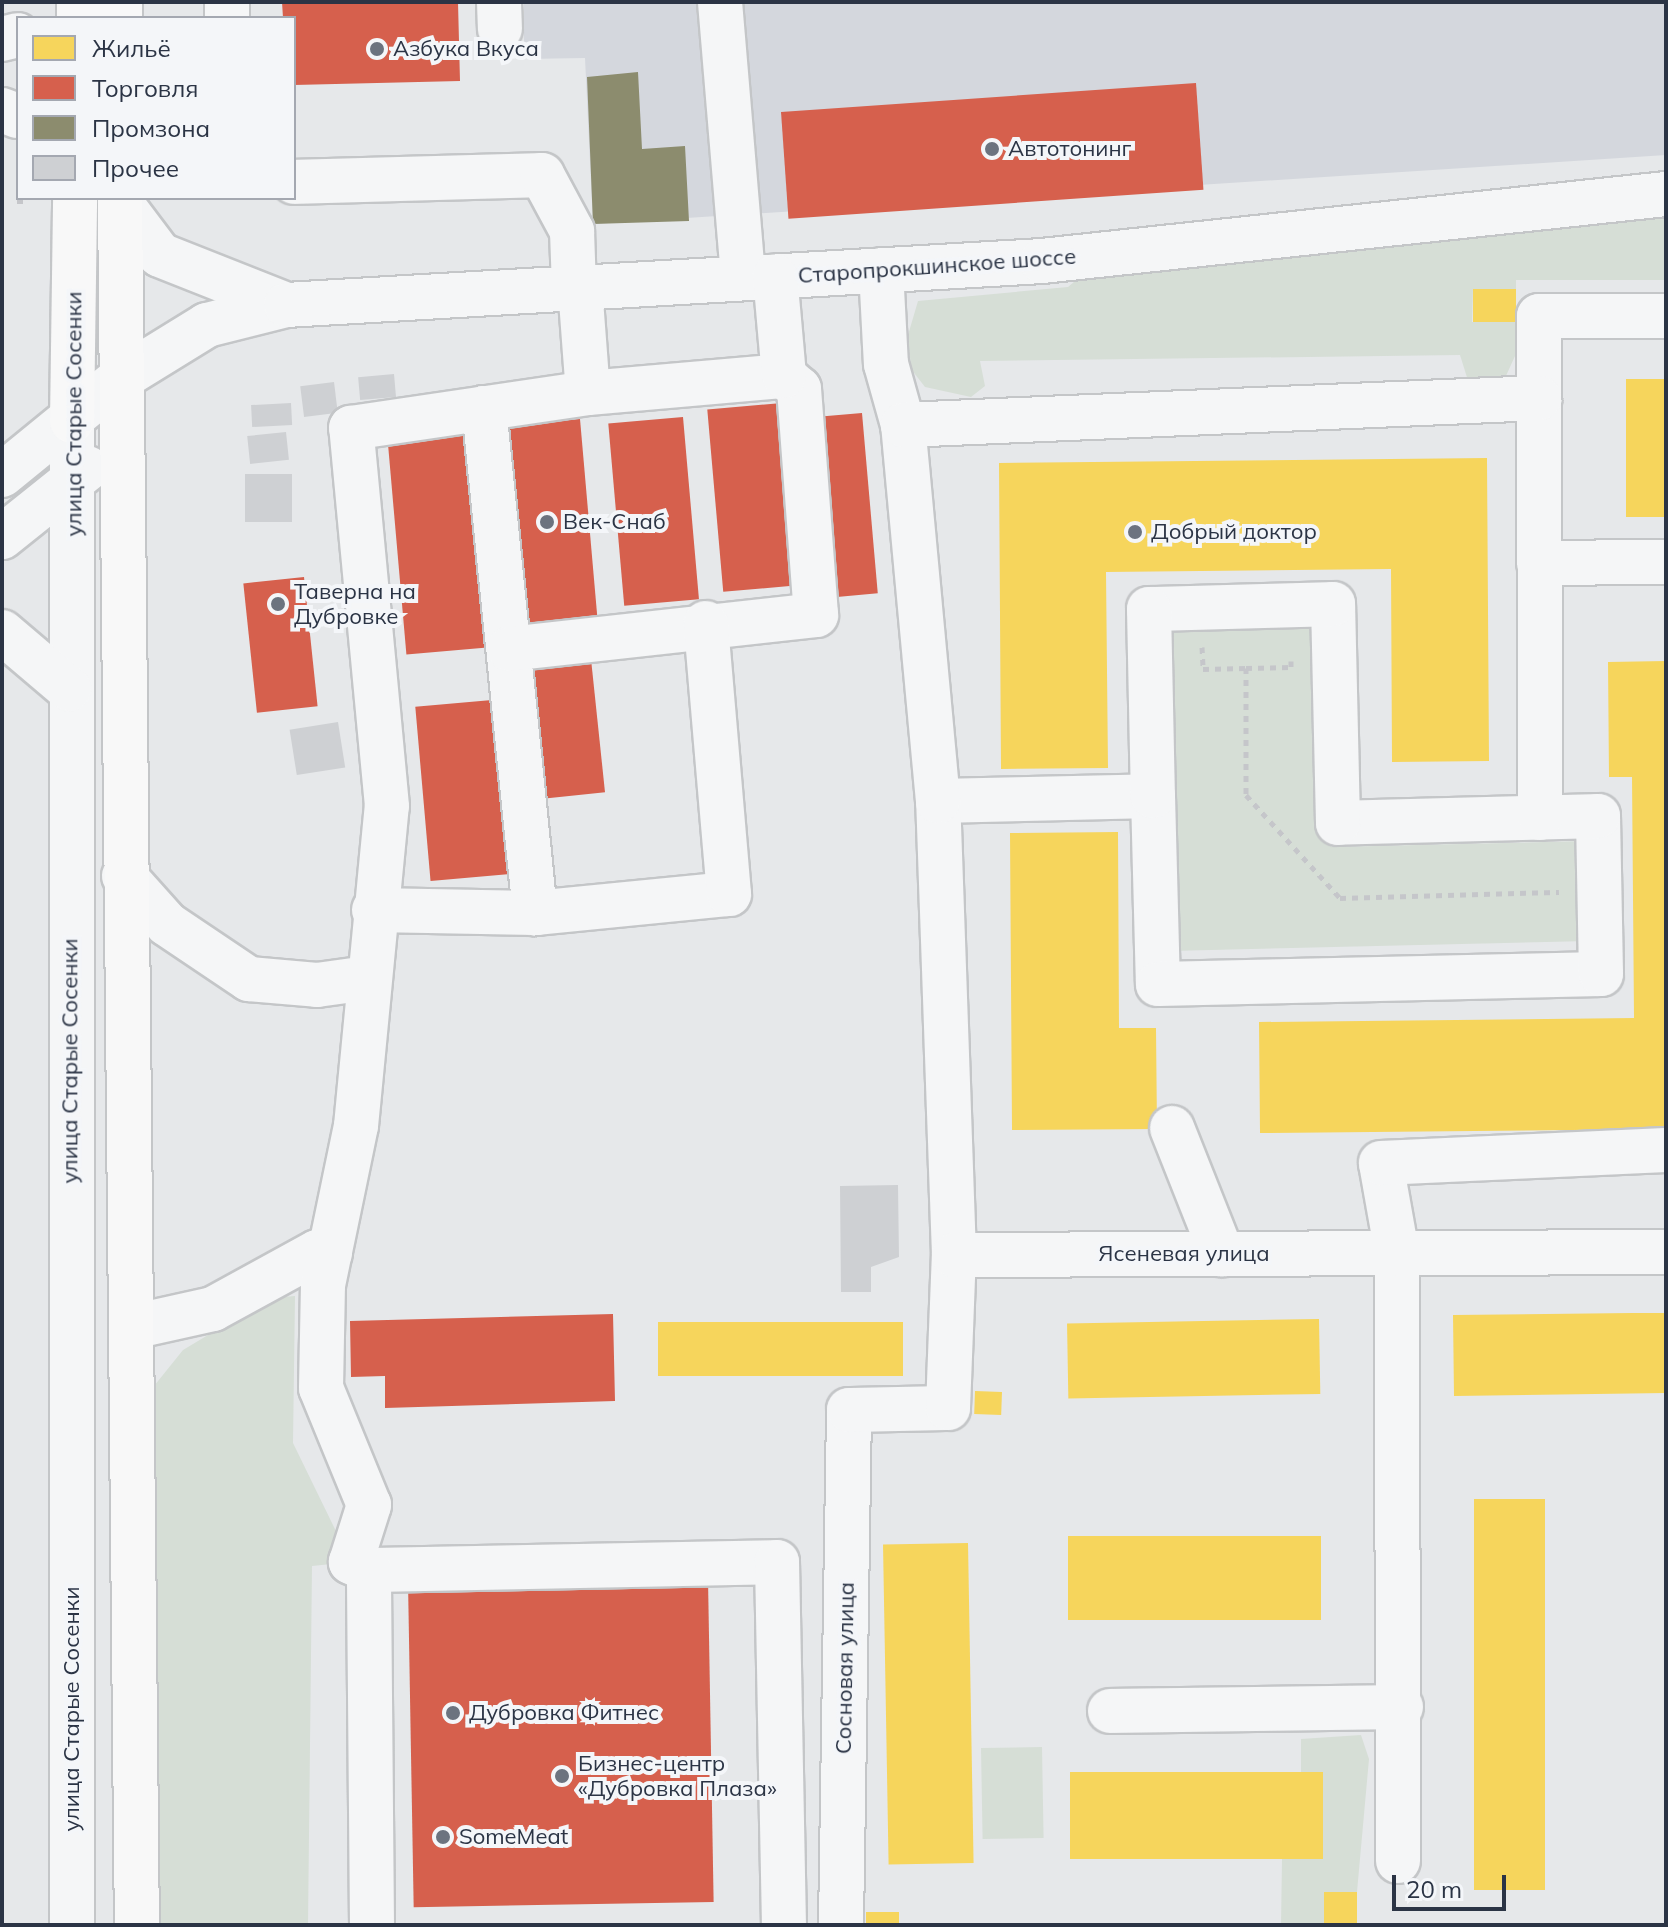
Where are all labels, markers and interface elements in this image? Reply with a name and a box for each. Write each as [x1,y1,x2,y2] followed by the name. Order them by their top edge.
[16,16,296,200] legend
[92,33,171,63] text: Жильё
[393,36,539,62] place label: Азбука Вкуса
[368,40,386,58] marker: Азбука Вкуса
[92,73,199,103] text: Торговля
[92,113,210,143] text: Промзона
[1008,136,1131,162] place label: Автотонинг
[983,140,1001,158] marker: Автотонинг
[92,153,179,183] text: Прочее
[797,243,1077,289] street label: Старопрокшинское шоссе
[61,291,87,537] street label: улица Старые Сосенки
[563,509,666,535] place label: Век-Снаб
[538,513,556,531] marker: Век-Снаб
[1151,519,1317,545] place label: Добрый доктор
[1126,523,1144,541] marker: Добрый доктор
[294,578,416,630] place label: Таверна на Дубровке
[269,595,287,613] marker: Таверна на Дубровке
[57,938,83,1184] street label: улица Старые Сосенки
[1098,1241,1270,1267] street label: Ясеневая улица
[830,1582,860,1754] street label: Сосновая улица
[59,1586,85,1832] street label: улица Старые Сосенки
[469,1700,659,1726] place label: Дубровка Фитнес
[444,1704,462,1722] marker: Дубровка Фитнес
[578,1750,777,1802] place label: Бизнес-центр «Дубровка Плаза»
[553,1767,571,1785] marker: Бизнес-центр «Дубровка Плаза»
[459,1824,568,1850] place label: SomeMeat
[434,1828,452,1846] marker: SomeMeat
[1396,1859,1510,1909] scale bar
[1406,1874,1462,1904] text: 20 m

